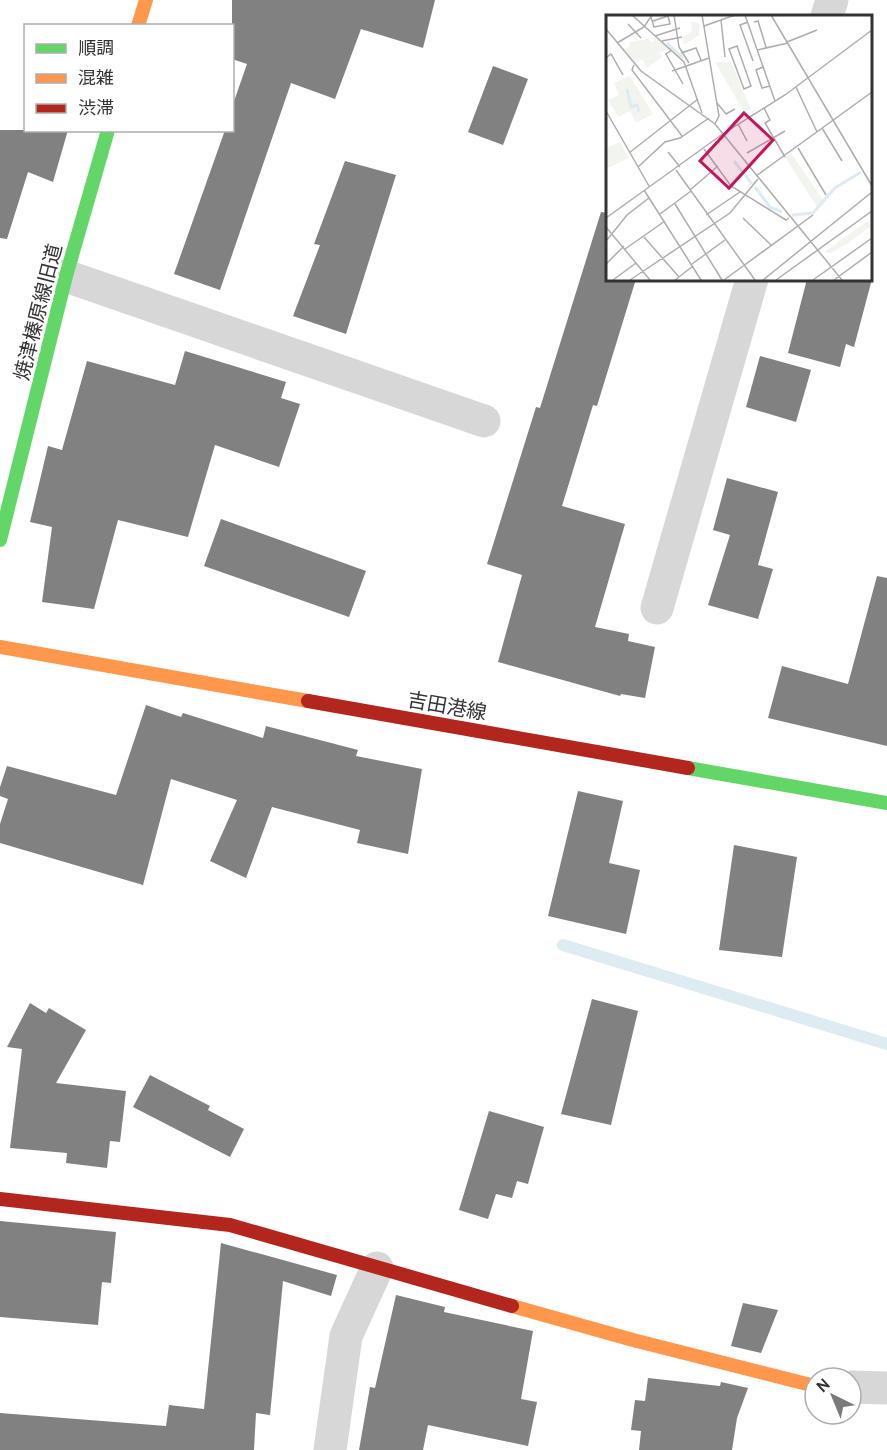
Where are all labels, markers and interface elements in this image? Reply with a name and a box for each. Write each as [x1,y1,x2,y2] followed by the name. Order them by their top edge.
[606,15,872,280] inset map
[24,24,234,132] legend
[78,37,114,59] text: 順調
[78,67,114,89] text: 混雑
[78,97,114,119] text: 渋滞
[9,241,67,383] street label: 焼津榛原線旧道
[406,687,488,725] street label: 吉田港線
[803,1366,863,1426] north arrow
[812,1375,834,1396] text: N

